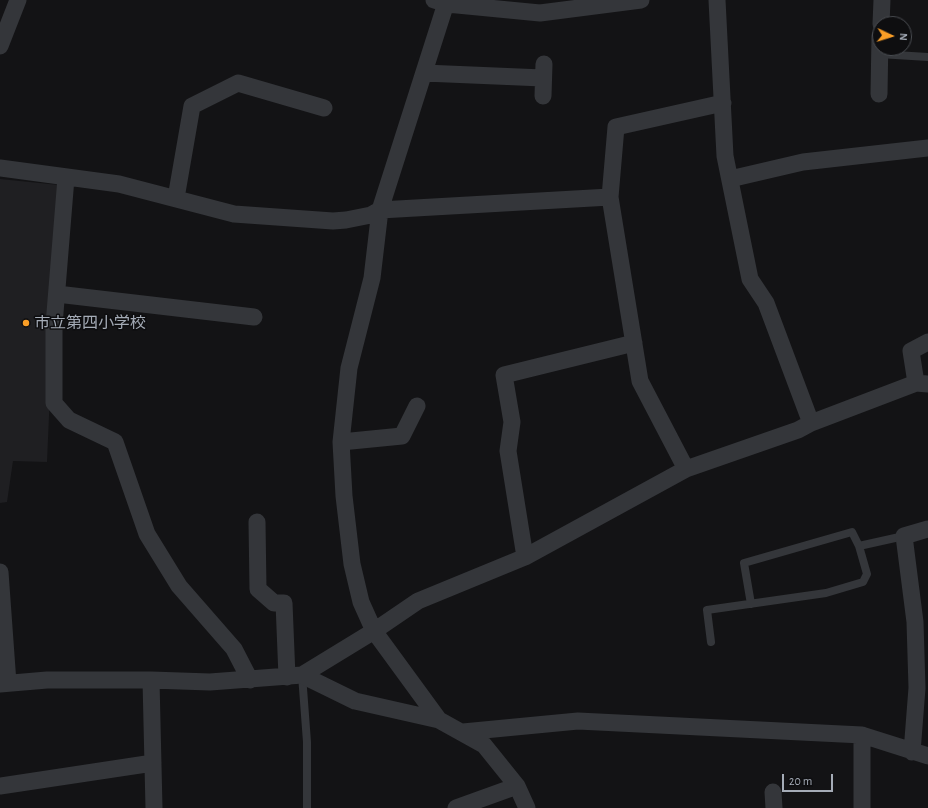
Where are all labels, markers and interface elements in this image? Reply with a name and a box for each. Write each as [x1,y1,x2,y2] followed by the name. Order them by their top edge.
[872,16,912,56] north arrow
[898,33,909,41] text: N
[34,313,146,333] place label: 市立第四小学校
[21,318,31,328] marker: 市立第四小学校
[784,766,835,792] scale bar
[789,775,812,787] text: 20 m

